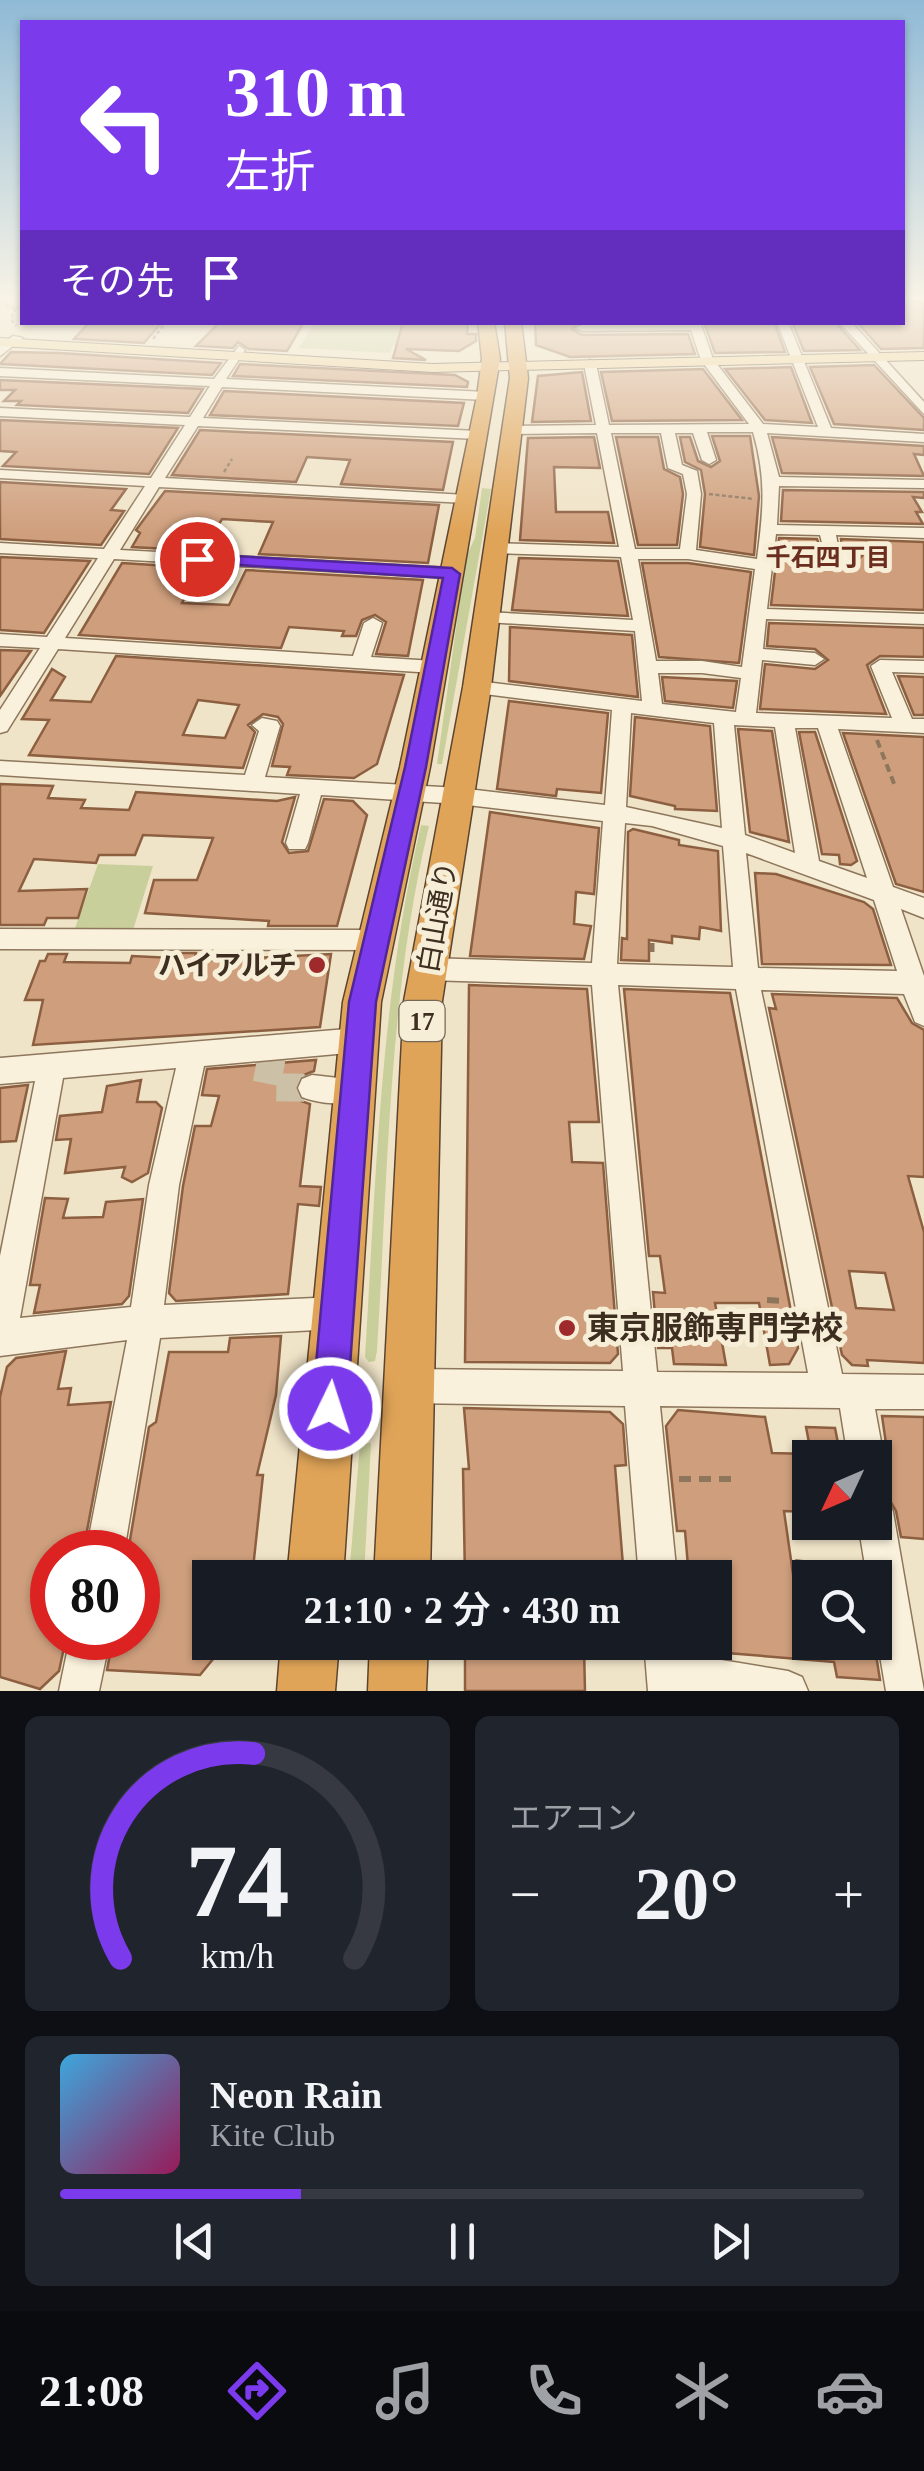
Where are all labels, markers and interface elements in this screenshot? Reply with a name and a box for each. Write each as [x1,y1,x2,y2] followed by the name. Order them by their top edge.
[225,54,406,131] text: 310 m
[60,60,190,190] icon: left
[225,147,315,197] text: 左折
[194,250,249,305] icon: arrive
[60,260,174,302] text: その先
[155,517,240,602] pin
[170,532,225,587] icon: arrive
[765,544,891,571] district label: 千石四丁目
[413,859,462,975] street label: 白山通り
[158,950,297,981] place label: ハイアルチ
[306,954,328,976] marker: ハイアルチ
[400,1001,444,1041] road number: 17
[587,1310,843,1346] place label: 東京服飾専門学校
[556,1317,578,1339] marker: 東京服飾専門学校
[278,1356,382,1460] position arrow
[792,1440,892,1540] north arrow
[792,1440,892,1660] map controls
[30,1530,160,1660] speed limit sign: 80
[792,1560,892,1660] button: search
[304,1589,620,1631] text: 21:10 · 2 分 · 430 m
[510,1800,638,1836] text: エアコン
[185,1823,289,1938] text: 74
[634,1852,739,1935] text: 20°
[510,1864,541,1925] text: −
[833,1864,864,1925] text: +
[201,1936,274,1976] text: km/h
[210,2074,382,2116] text: Neon Rain
[210,2117,335,2153] text: Kite Club
[167,2214,222,2269] icon: previous
[435,2214,490,2269] icon: pause
[703,2214,758,2269] icon: next
[222,2356,292,2426] icon: directions
[370,2356,440,2426] icon: music
[519,2356,589,2426] icon: phone
[667,2356,737,2426] icon: climate
[815,2356,885,2426] icon: car
[39,2366,144,2416] text: 21:08

